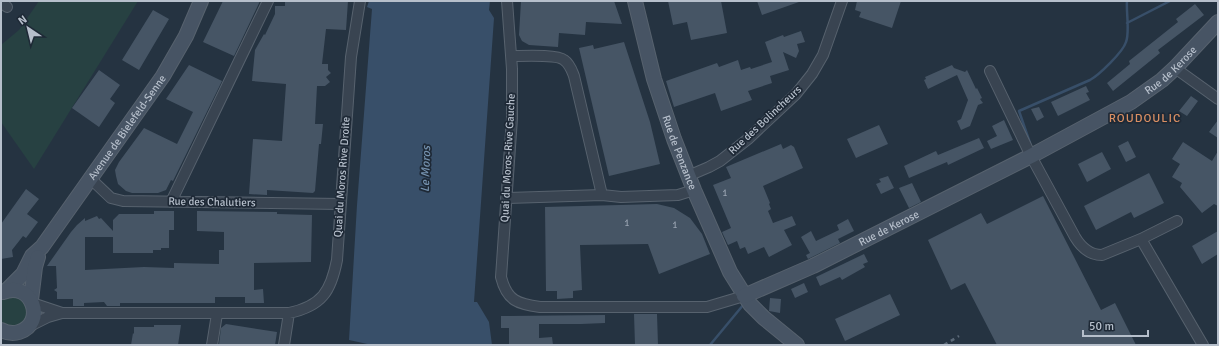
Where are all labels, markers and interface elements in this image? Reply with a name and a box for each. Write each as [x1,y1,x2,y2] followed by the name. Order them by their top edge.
[8,8,48,48] north arrow
[16,13,29,28] text: N
[1142,43,1199,97] street label: Rue de Kerose
[85,72,168,182] street label: Avenue de Bielefeld-Senne
[726,83,804,157] street label: Rue des Bolincheurs
[498,93,518,223] street label: Quai du Moros-Rive Gauche
[1109,111,1181,126] district label: ROUDOULIC
[660,113,700,191] street label: Rue de Penzance
[331,116,353,238] street label: Quai du Moros Rive Droite
[418,144,434,192] water label: Le Moros
[723,188,728,199] house number: 1
[168,195,256,209] street label: Rue des Chalutiers
[856,207,921,248] street label: Rue de Kerose
[625,218,630,229] house number: 1
[673,220,678,231] house number: 1
[1083,312,1148,338] scale bar
[1089,319,1114,334] text: 50 m

